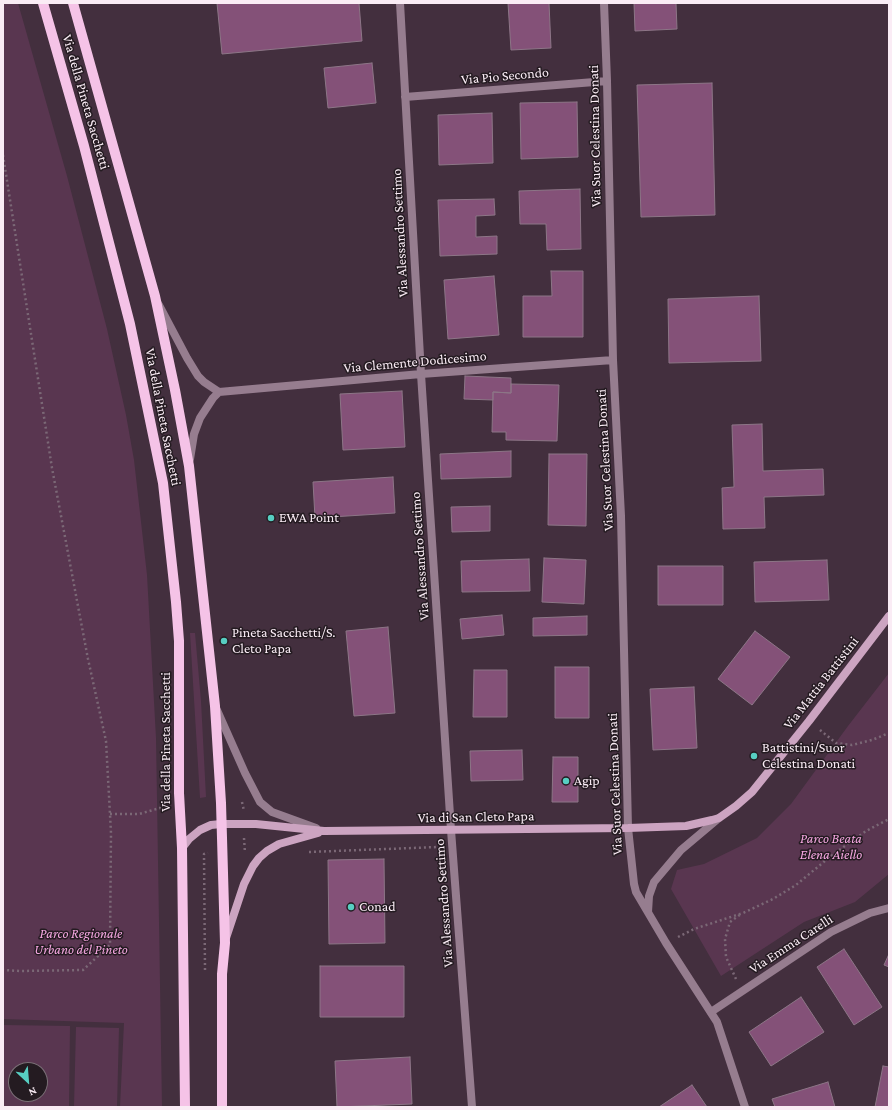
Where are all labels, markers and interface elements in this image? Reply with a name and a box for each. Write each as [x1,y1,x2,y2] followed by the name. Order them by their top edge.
[59,33,113,171] street label: Via della Pineta Sacchetti
[460,64,550,88] street label: Via Pio Secondo
[585,65,605,207] street label: Via Suor Celestina Donati
[388,168,412,298] street label: Via Alessandro Settimo
[141,347,185,487] street label: Via della Pineta Sacchetti
[343,347,487,377] street label: Via Clemente Dodicesimo
[593,389,617,531] street label: Via Suor Celestina Donati
[407,491,433,621] street label: Via Alessandro Settimo
[279,510,339,526] place label: EWA Point
[266,513,276,523] marker: EWA Point
[232,625,336,658] place label: Pineta Sacchetti/S. Cleto Papa
[780,633,862,733] street label: Via Mattia Battistini
[219,636,229,646] marker: Pineta Sacchetti/S. Cleto Papa
[158,672,174,812] street label: Via della Pineta Sacchetti
[604,713,626,855] street label: Via Suor Celestina Donati
[762,740,855,772] place label: Battistini/Suor Celestina Donati
[749,751,759,761] marker: Battistini/Suor Celestina Donati
[574,773,600,789] place label: Agip
[561,776,571,786] marker: Agip
[418,808,534,826] street label: Via di San Cleto Papa
[800,831,862,864] park label: Parco Beata Elena Aiello
[431,838,457,968] street label: Via Alessandro Settimo
[359,899,396,915] place label: Conad
[346,902,356,912] marker: Conad
[746,911,836,977] street label: Via Emma Carelli
[34,926,128,958] park label: Parco Regionale Urbano del Pineto
[8,1062,48,1102] north arrow
[27,1085,39,1099] text: N

